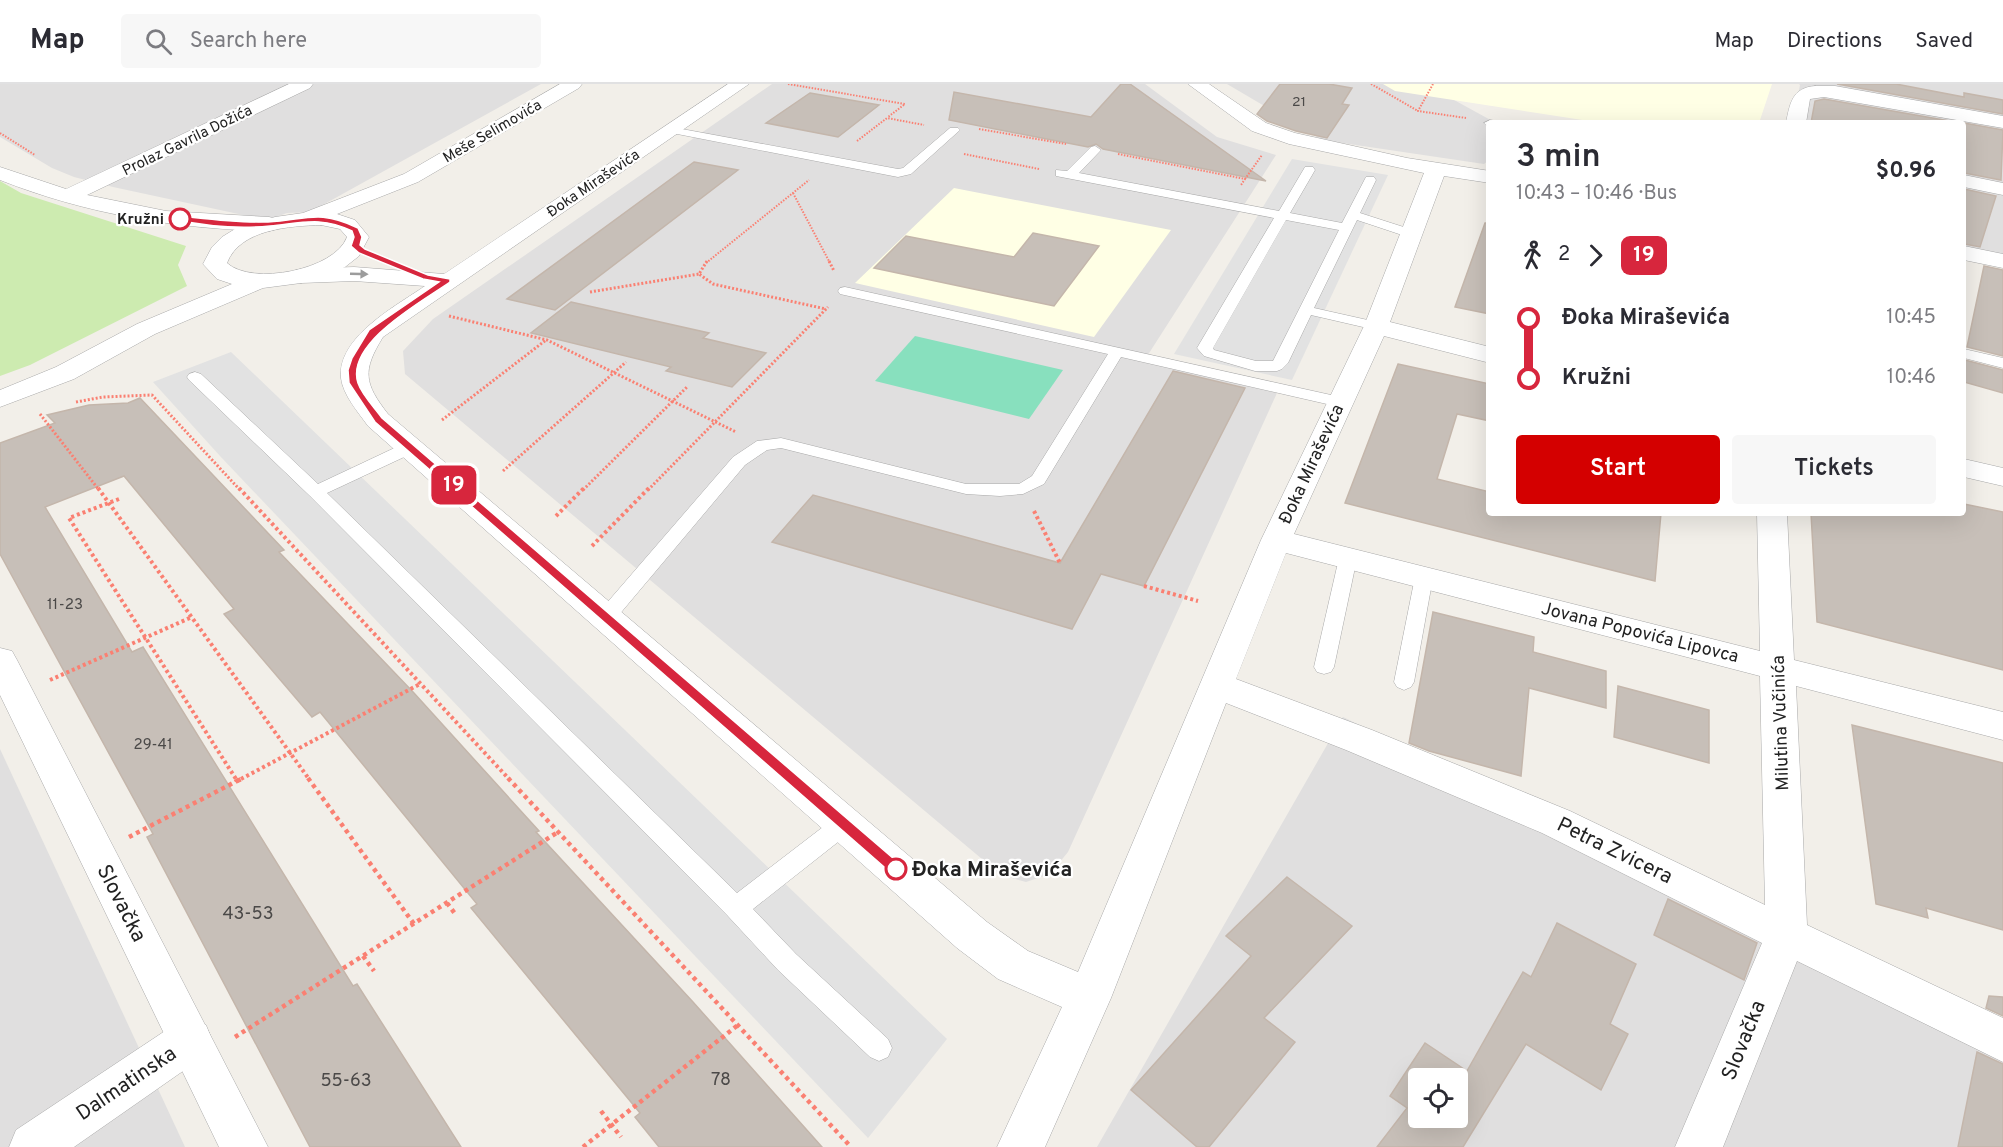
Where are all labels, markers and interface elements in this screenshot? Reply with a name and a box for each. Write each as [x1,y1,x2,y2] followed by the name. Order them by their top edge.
[121,14,541,68] search box
[30,23,85,59] text: Map
[142,25,175,58] icon: search
[190,28,307,55] text: Search here
[1714,28,1754,55] text: Map
[1787,28,1882,55] text: Directions
[1915,28,1973,55] text: Saved
[1292,94,1306,111] house number: 21
[440,96,546,168] street label: Meše Selimovića
[120,102,256,181] street label: Prolaz Gavrila Dožića
[1516,137,1601,179] text: 3 min
[544,146,644,222] street label: Đoka Miraševića
[1876,158,1936,185] text: $0.96
[1516,181,1677,207] text: 10:43 – 10:46 · Bus
[169,208,191,230] marker: Kružni
[117,211,164,230] place label: Kružni
[1516,239,1549,272] icon: walk
[1579,239,1612,272] icon: forward
[1558,242,1570,268] text: 2
[1633,242,1655,269] text: 19
[350,270,369,279] one-way arrow
[1562,305,1730,332] text: Đoka Miraševića
[1886,305,1936,331] text: 10:45
[1562,365,1631,392] text: Kružni
[1887,365,1936,391] text: 10:46
[1275,401,1350,528] street label: Đoka Miraševića
[1516,435,1720,504] button: Start
[1732,435,1936,504] button: Tickets
[427,466,481,504] line badge: 19
[443,472,465,499] text: 19
[47,596,83,615] house number: 11-23
[1538,598,1741,669] street label: Jovana Popovića Lipovca
[1768,655,1795,791] street label: Milutina Vučinića
[133,736,173,755] house number: 29-41
[1552,812,1677,891] street label: Petra Zvicera
[912,857,1072,884] place label: Đoka Miraševića
[885,858,907,880] marker: Đoka Miraševića
[90,860,152,947] street label: Slovačka
[222,903,274,926] house number: 43-53
[1716,997,1773,1084] street label: Slovačka
[71,1041,182,1128] street label: Dalmatinska
[1408,1068,1468,1128] map controls
[1408,1068,1468,1128] button: locate
[711,1069,731,1092] house number: 78
[320,1070,372,1093] house number: 55-63

